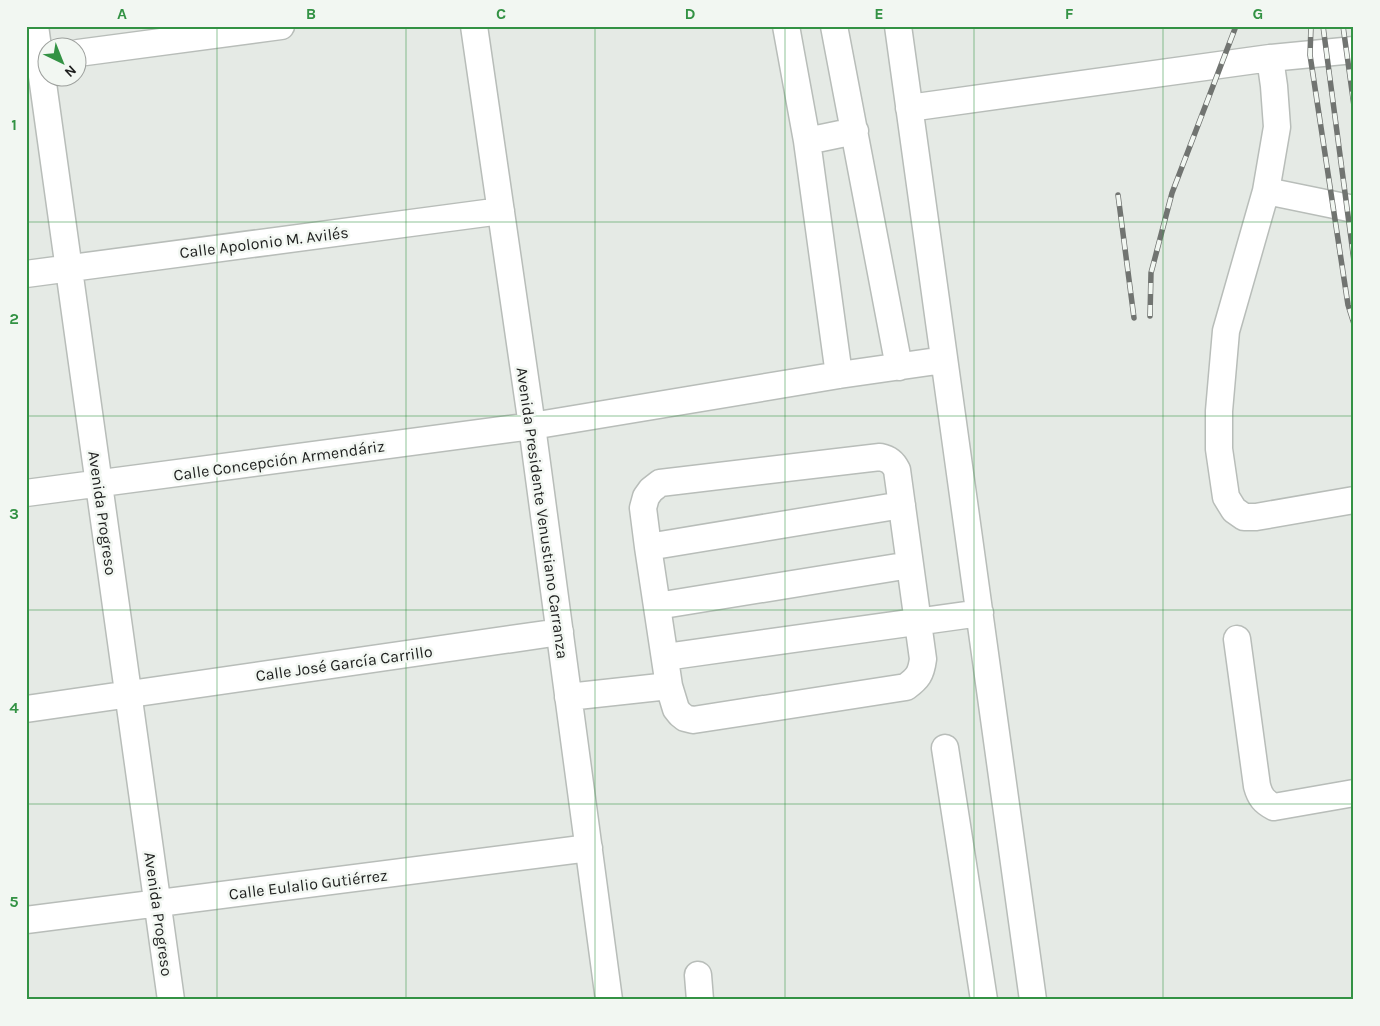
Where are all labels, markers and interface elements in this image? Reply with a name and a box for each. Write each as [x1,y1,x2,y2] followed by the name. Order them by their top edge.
[117,4,127,23] text: A
[306,4,316,23] text: B
[496,4,506,23] text: C
[685,4,696,23] text: D
[874,4,884,23] text: E
[1065,4,1074,23] text: F
[1253,4,1263,23] text: G
[38,38,88,88] north arrow
[61,61,80,81] text: N
[11,115,17,134] text: 1
[179,223,350,262] street label: Calle Apolonio M. Avilés
[9,309,19,328] text: 2
[513,366,572,660] street label: Avenida Presidente Venustiano Carranza
[172,436,386,485] street label: Calle Concepción Armendáriz
[84,450,121,576] street label: Avenida Progreso
[9,504,19,523] text: 3
[254,642,434,685] street label: Calle José García Carrillo
[9,698,19,717] text: 4
[140,851,177,977] street label: Avenida Progreso
[228,865,388,904] street label: Calle Eulalio Gutiérrez
[9,892,19,911] text: 5

